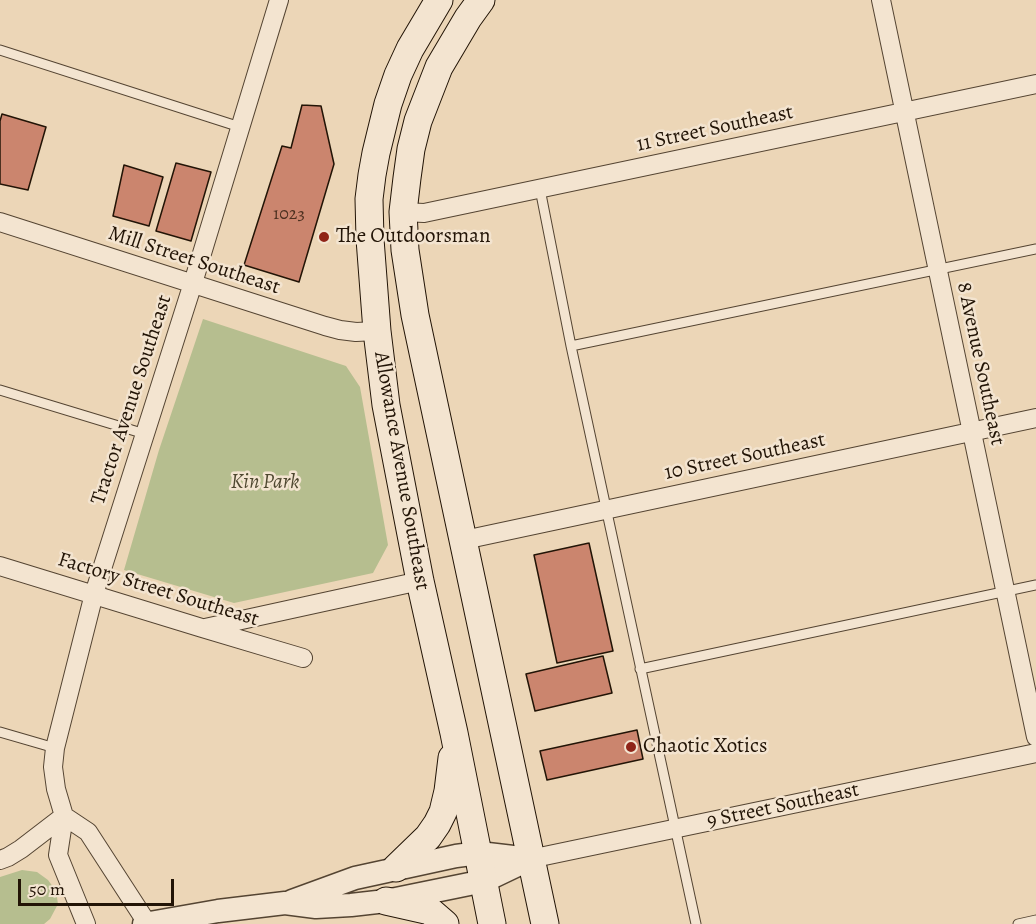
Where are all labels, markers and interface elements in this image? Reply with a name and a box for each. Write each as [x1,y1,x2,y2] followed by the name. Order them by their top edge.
[634,100,796,158] street label: 11 Street Southeast
[273,204,305,226] house number: 1023
[105,221,283,301] street label: Mill Street Southeast
[336,224,491,250] place label: The Outdoorsman
[317,230,331,244] marker: The Outdoorsman
[950,280,1010,448] street label: 8 Avenue Southeast
[86,292,178,508] street label: Tractor Avenue Southeast
[368,350,434,592] street label: Allowance Avenue Southeast
[662,428,828,486] street label: 10 Street Southeast
[231,470,299,496] park label: Kin Park
[54,547,262,633] street label: Factory Street Southeast
[643,734,767,760] place label: Chaotic Xotics
[624,740,638,754] marker: Chaotic Xotics
[705,778,861,834] street label: 9 Street Southeast
[21,867,177,905] scale bar
[29,877,65,901] text: 50 m

